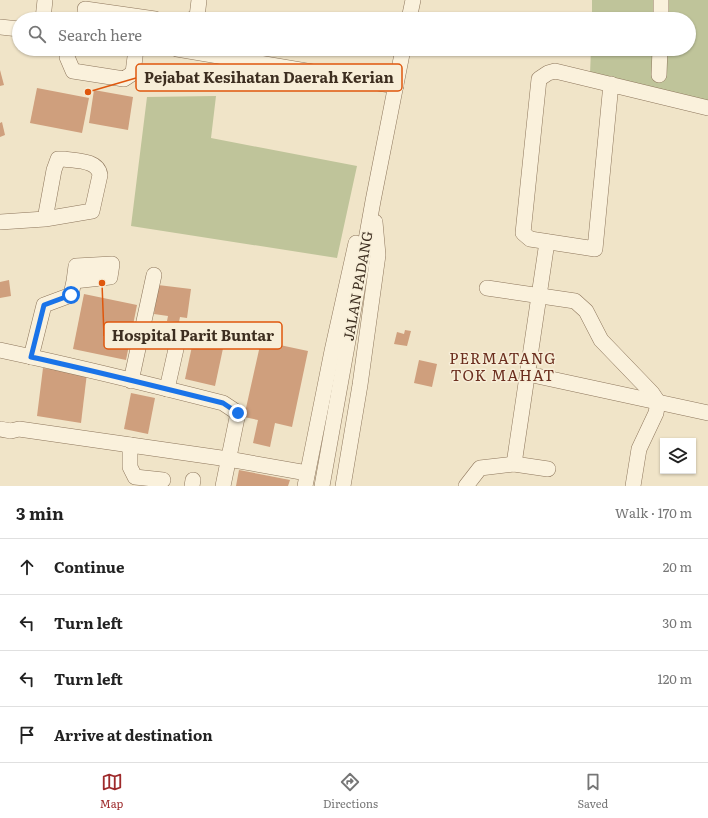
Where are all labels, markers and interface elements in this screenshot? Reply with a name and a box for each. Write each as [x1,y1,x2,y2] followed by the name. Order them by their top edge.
[12,12,696,56] search box
[26,23,48,45] icon: search
[58,23,142,46] text: Search here
[136,64,402,91] callout: Pejabat Kesihatan Daerah Kerian
[144,65,395,88] text: Pejabat Kesihatan Daerah Kerian
[338,229,377,342] street label: JALAN PADANG
[62,286,80,304] route start
[104,322,282,349] callout: Hospital Parit Buntar
[112,323,274,346] text: Hospital Parit Buntar
[449,346,557,386] district label: PERMATANG TOK MAHAT
[229,404,247,422] route end
[660,438,696,474] map controls
[660,438,696,474] button: layers
[16,500,64,525] text: 3 min
[615,503,692,522] text: Walk · 170 m
[54,555,124,578] text: Continue
[16,556,38,578] icon: ahead
[663,557,692,576] text: 20 m
[54,611,123,634] text: Turn left
[16,612,38,634] icon: left
[662,613,692,632] text: 30 m
[54,667,123,690] text: Turn left
[16,668,38,690] icon: left
[657,669,692,688] text: 120 m
[54,723,213,746] text: Arrive at destination
[16,724,38,746] icon: arrive
[100,771,123,811] tab: Map
[323,771,378,811] tab: Directions
[578,771,608,811] tab: Saved

